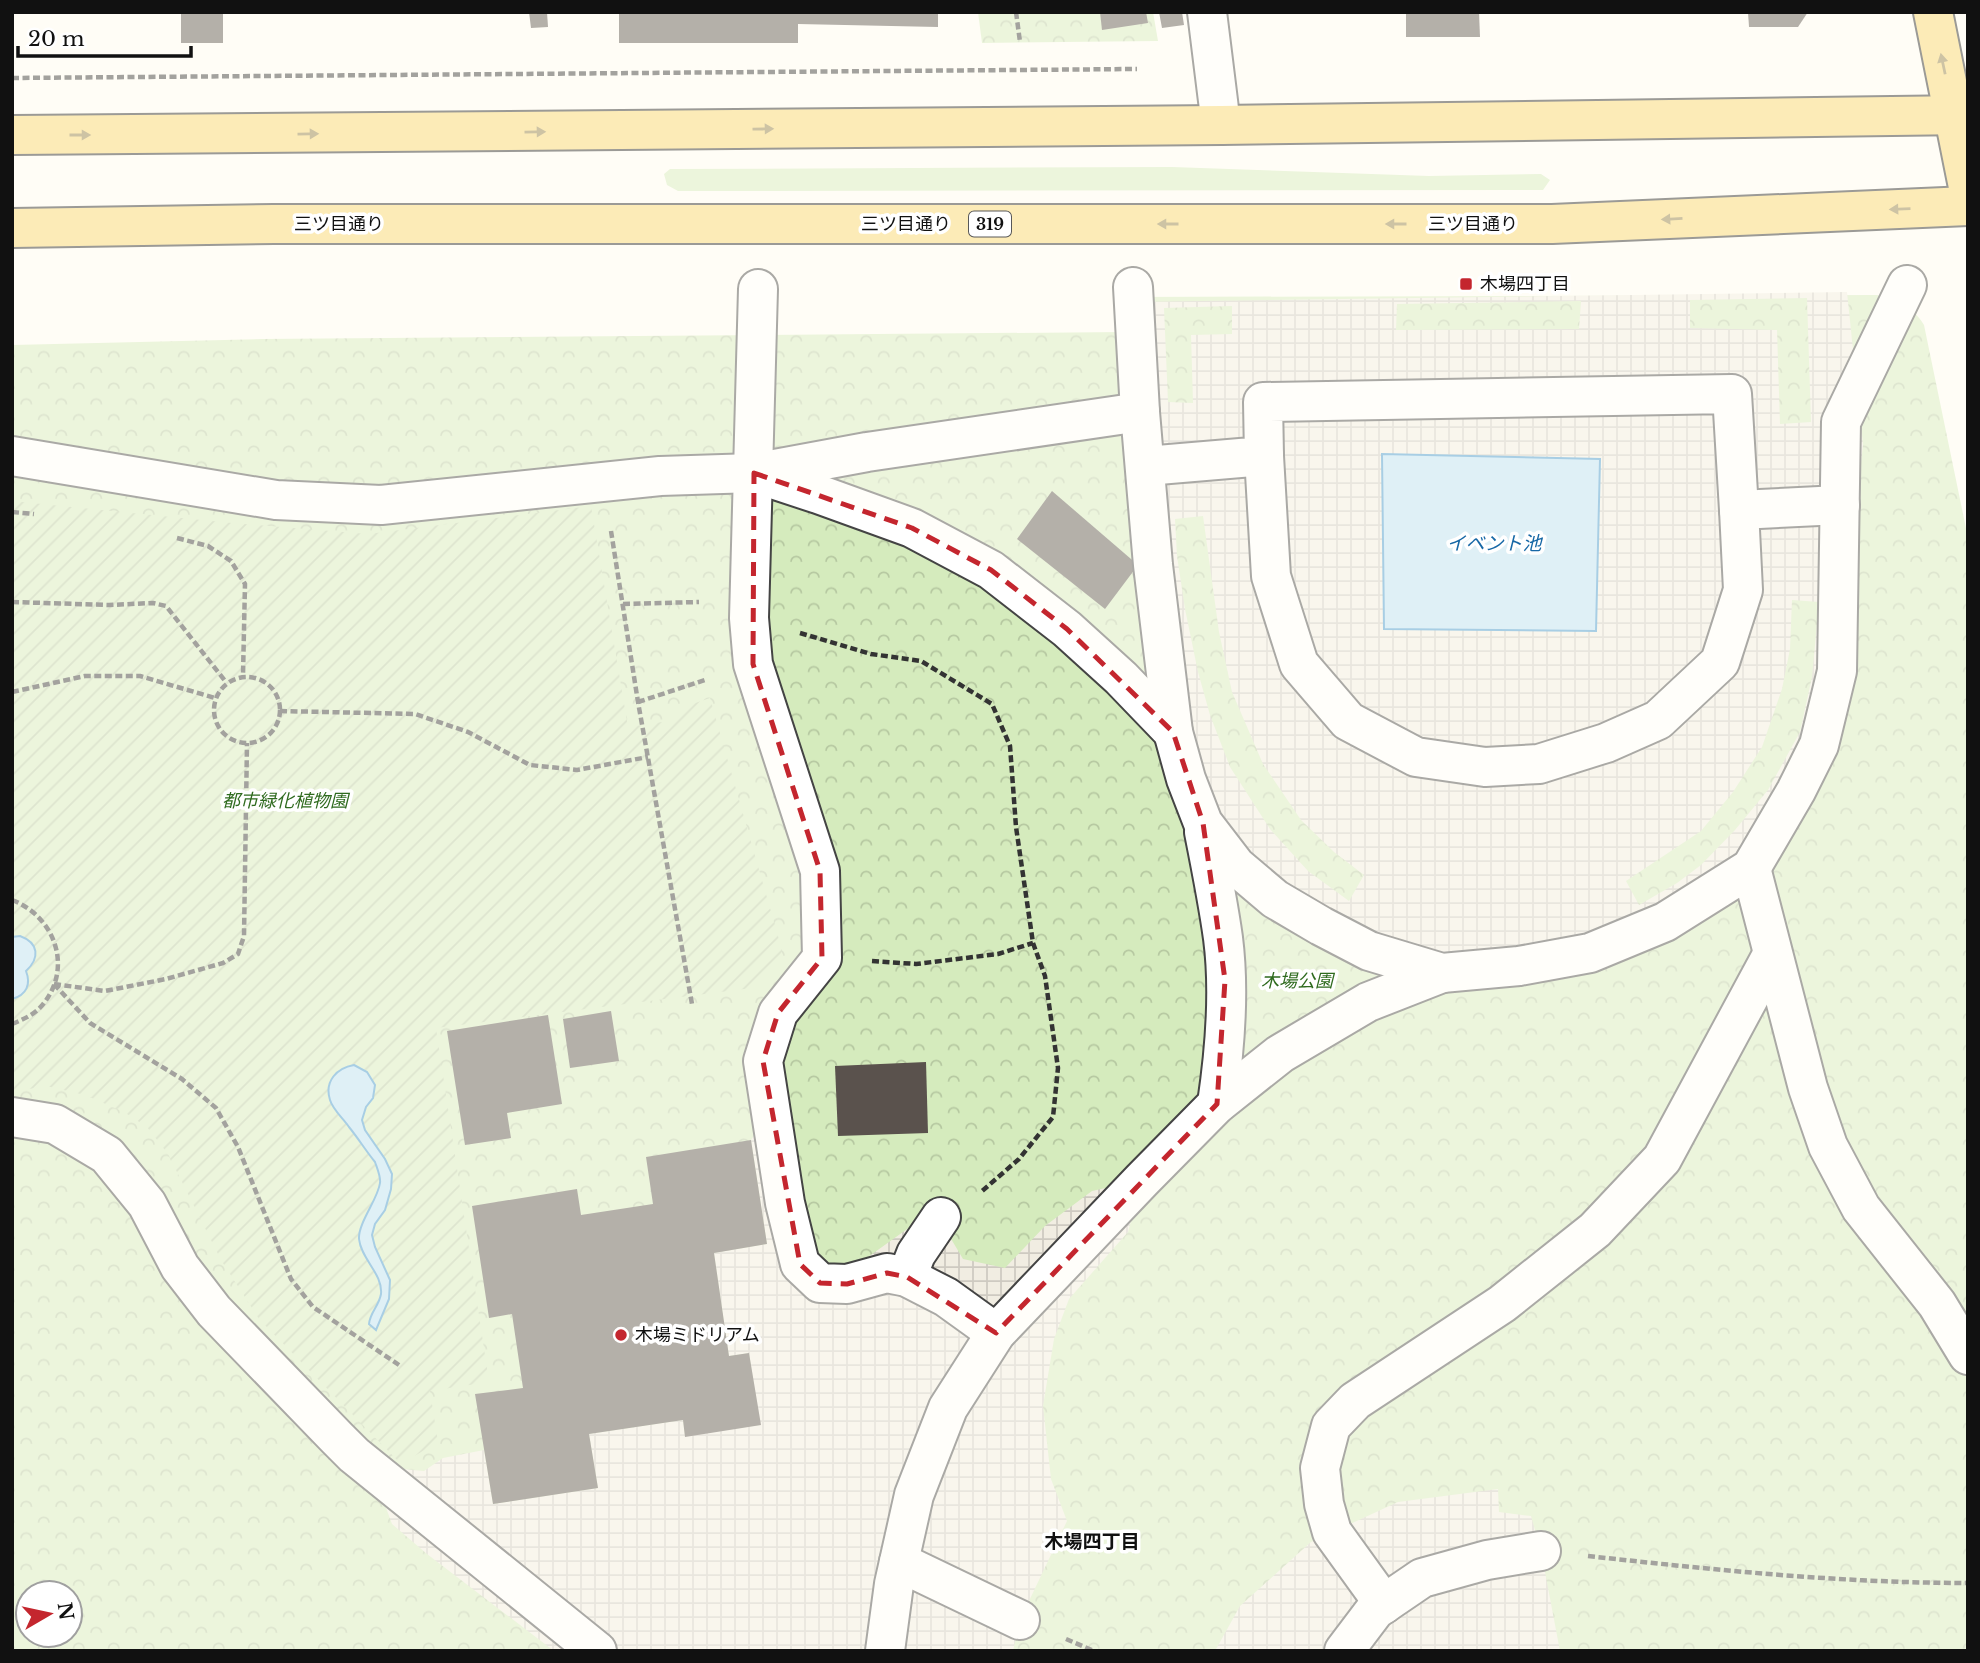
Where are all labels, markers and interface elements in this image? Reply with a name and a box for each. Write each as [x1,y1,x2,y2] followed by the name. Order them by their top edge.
[18,14,191,58] scale bar
[28,26,85,52] text: 20 m
[1938,53,1949,75] one-way arrow
[752,123,774,135] one-way arrow
[525,126,547,137] one-way arrow
[297,128,319,140] one-way arrow
[70,129,92,141] one-way arrow
[1888,203,1910,214] one-way arrow
[969,212,1011,236] road number: 319
[294,213,384,235] street label: 三ツ目通り
[861,213,951,235] street label: 三ツ目通り
[1428,213,1518,235] street label: 三ツ目通り
[1661,213,1683,224] one-way arrow
[1157,218,1179,230] one-way arrow
[1385,218,1407,230] one-way arrow
[1480,273,1570,295] place label: 木場四丁目
[1458,276,1474,292] marker: 木場四丁目
[1446,532,1543,555] water label: イベント池
[222,790,351,812] park label: 都市緑化植物園
[1261,970,1336,992] park label: 木場公園
[635,1324,760,1346] place label: 木場ミドリアム
[613,1327,629,1343] marker: 木場ミドリアム
[1044,1530,1140,1553] district label: 木場四丁目
[14,1579,84,1649] north arrow
[53,1601,78,1622] text: N

